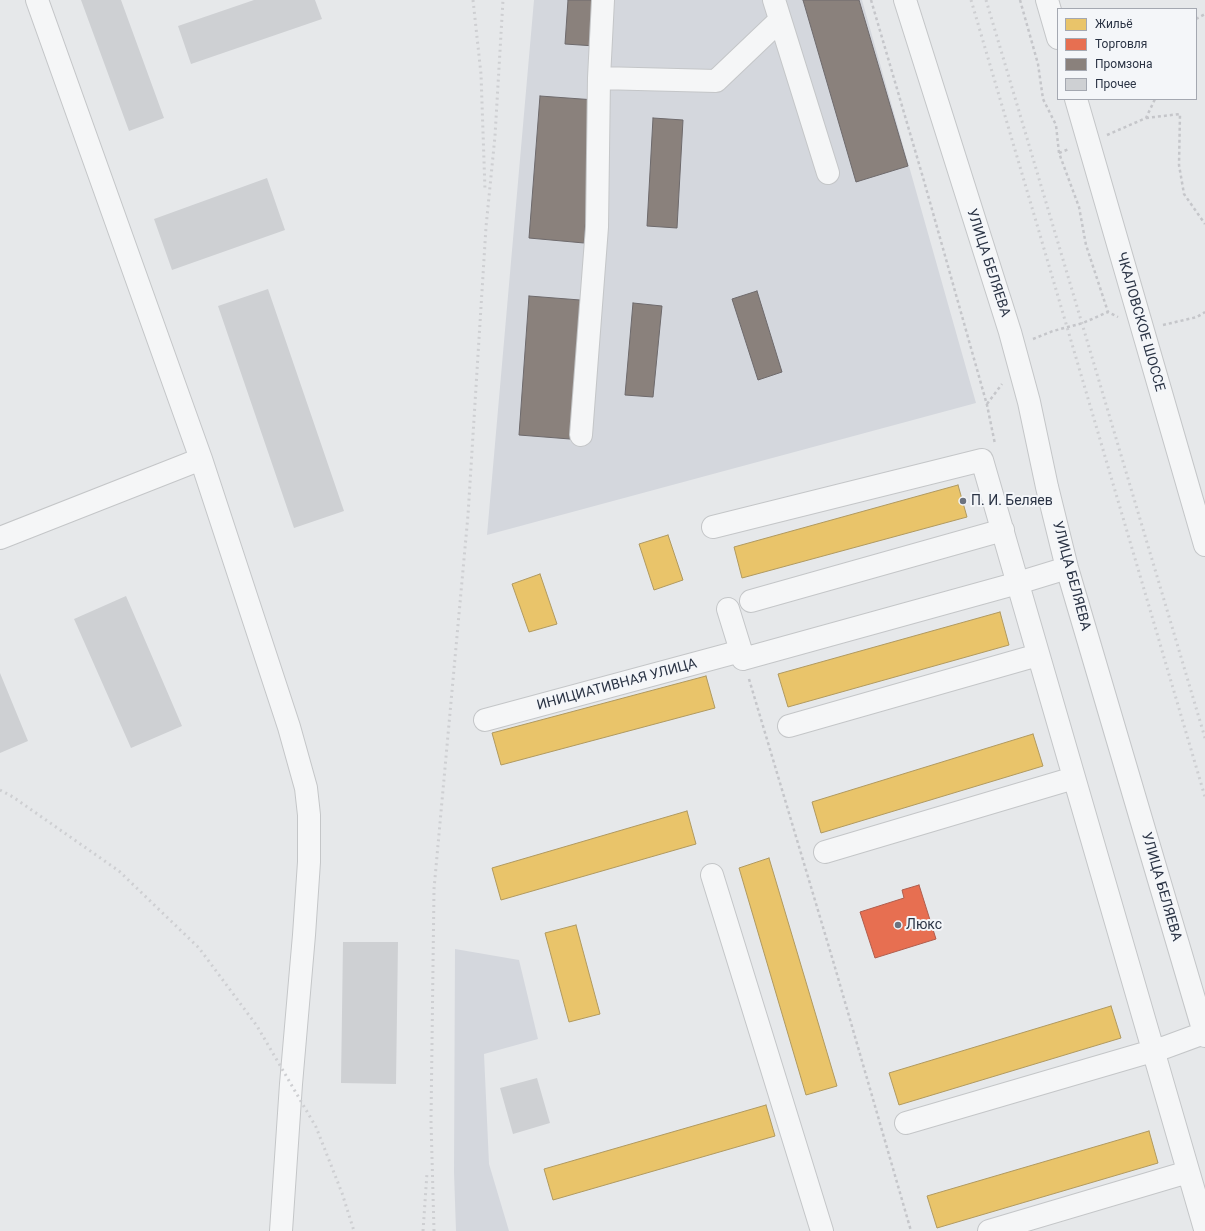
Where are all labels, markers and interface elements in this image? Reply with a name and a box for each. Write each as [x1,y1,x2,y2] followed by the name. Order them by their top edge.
[1057,8,1197,100] legend
[1095,17,1133,31] text: Жильё
[1095,37,1147,51] text: Торговля
[1095,57,1152,71] text: Промзона
[1095,77,1136,91] text: Прочее
[963,207,1013,319] street label: УЛИЦА БЕЛЯЕВА
[1112,250,1168,394] street label: ЧКАЛОВСКОЕ ШОССЕ
[971,493,1053,509] place label: П. И. Беляев
[958,496,968,506] marker: П. И. Беляев
[1048,519,1094,633] street label: УЛИЦА БЕЛЯЕВА
[535,656,699,714] street label: ИНИЦИАТИВНАЯ УЛИЦА
[1137,831,1185,943] street label: УЛИЦА БЕЛЯЕВА
[906,917,942,933] place label: Люкс
[893,920,903,930] marker: Люкс

